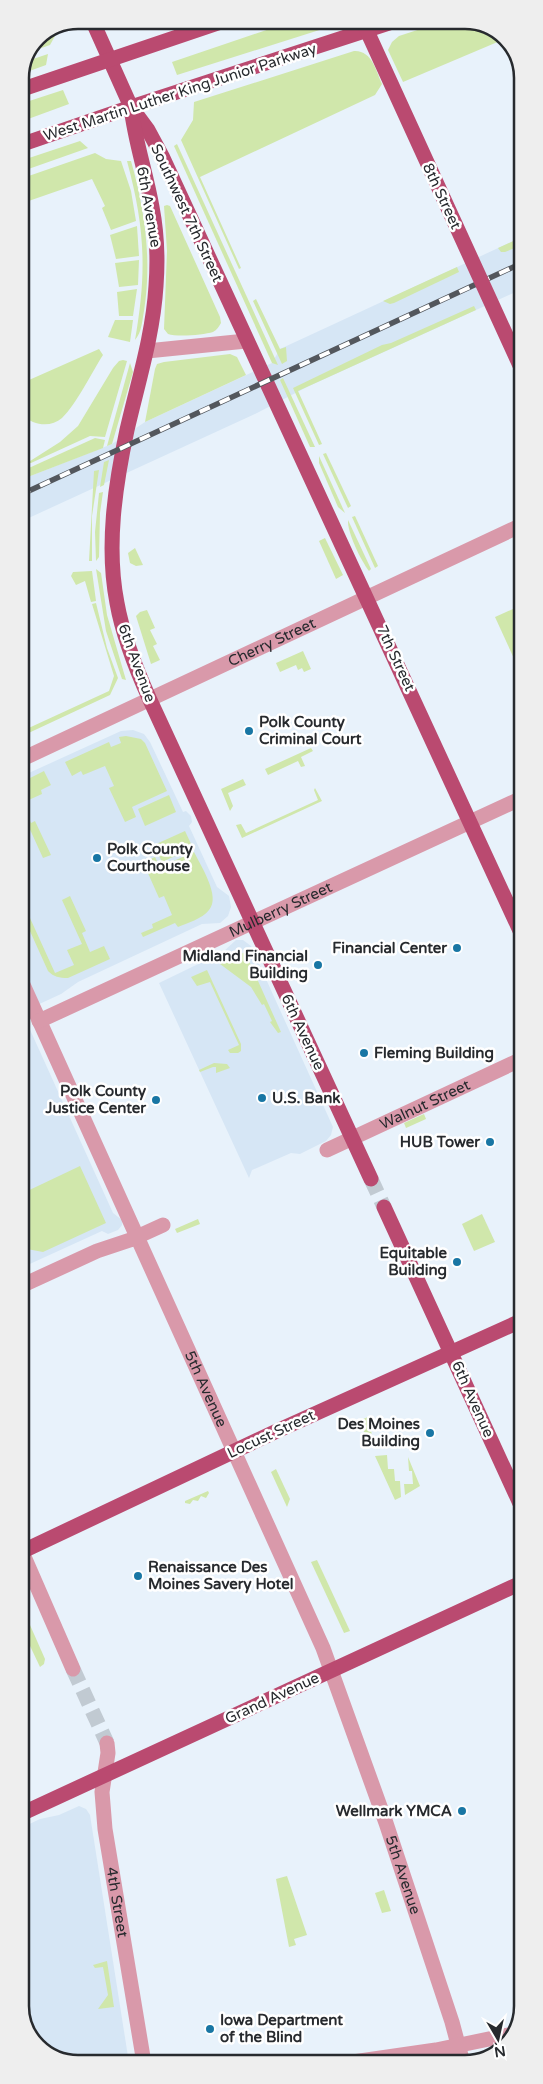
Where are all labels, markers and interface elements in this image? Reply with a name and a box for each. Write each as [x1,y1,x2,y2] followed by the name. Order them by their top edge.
[41,39,319,145] street label: West Martin Luther King Junior Parkway
[147,141,227,285] street label: Southwest 7th Street
[419,160,465,232] street label: 8th Street
[133,165,165,249] street label: 6th Avenue
[225,614,319,670] street label: Cherry Street
[115,621,159,705] street label: 6th Avenue
[373,622,419,694] street label: 7th Street
[259,713,362,748] place label: Polk County Criminal Court
[243,725,255,737] marker: Polk County Criminal Court
[107,840,193,875] place label: Polk County Courthouse
[91,852,103,864] marker: Polk County Courthouse
[226,878,335,941] street label: Mulberry Street
[332,939,447,957] place label: Financial Center
[451,942,463,954] marker: Financial Center
[183,947,308,983] place label: Midland Financial Building
[312,959,324,971] marker: Midland Financial Building
[278,991,328,1073] street label: 6th Avenue
[374,1044,494,1063] place label: Fleming Building
[358,1047,370,1059] marker: Fleming Building
[377,1075,473,1133] street label: Walnut Street
[44,1082,146,1117] place label: Polk County Justice Center
[272,1089,340,1107] place label: U.S. Bank
[256,1092,268,1104] marker: U.S. Bank
[150,1094,162,1106] marker: Polk County Justice Center
[400,1133,480,1151] place label: HUB Tower
[484,1136,496,1148] marker: HUB Tower
[379,1244,448,1280] place label: Equitable Building
[451,1256,463,1268] marker: Equitable Building
[181,1348,231,1430] street label: 5th Avenue
[448,1358,498,1440] street label: 6th Avenue
[224,1406,318,1462] street label: Locust Street
[337,1415,420,1451] place label: Des Moines Building
[424,1427,436,1439] marker: Des Moines Building
[148,1558,293,1594] place label: Renaissance Des Moines Savery Hotel
[132,1570,144,1582] marker: Renaissance Des Moines Savery Hotel
[222,1668,322,1728] street label: Grand Avenue
[336,1802,452,1820] place label: Wellmark YMCA
[456,1805,468,1817] marker: Wellmark YMCA
[382,1833,425,1917] street label: 5th Avenue
[103,1866,132,1939] street label: 4th Street
[220,2011,343,2046] place label: Iowa Department of the Blind
[473,2014,523,2064] north arrow
[204,2023,216,2035] marker: Iowa Department of the Blind
[493,2042,507,2061] text: N

